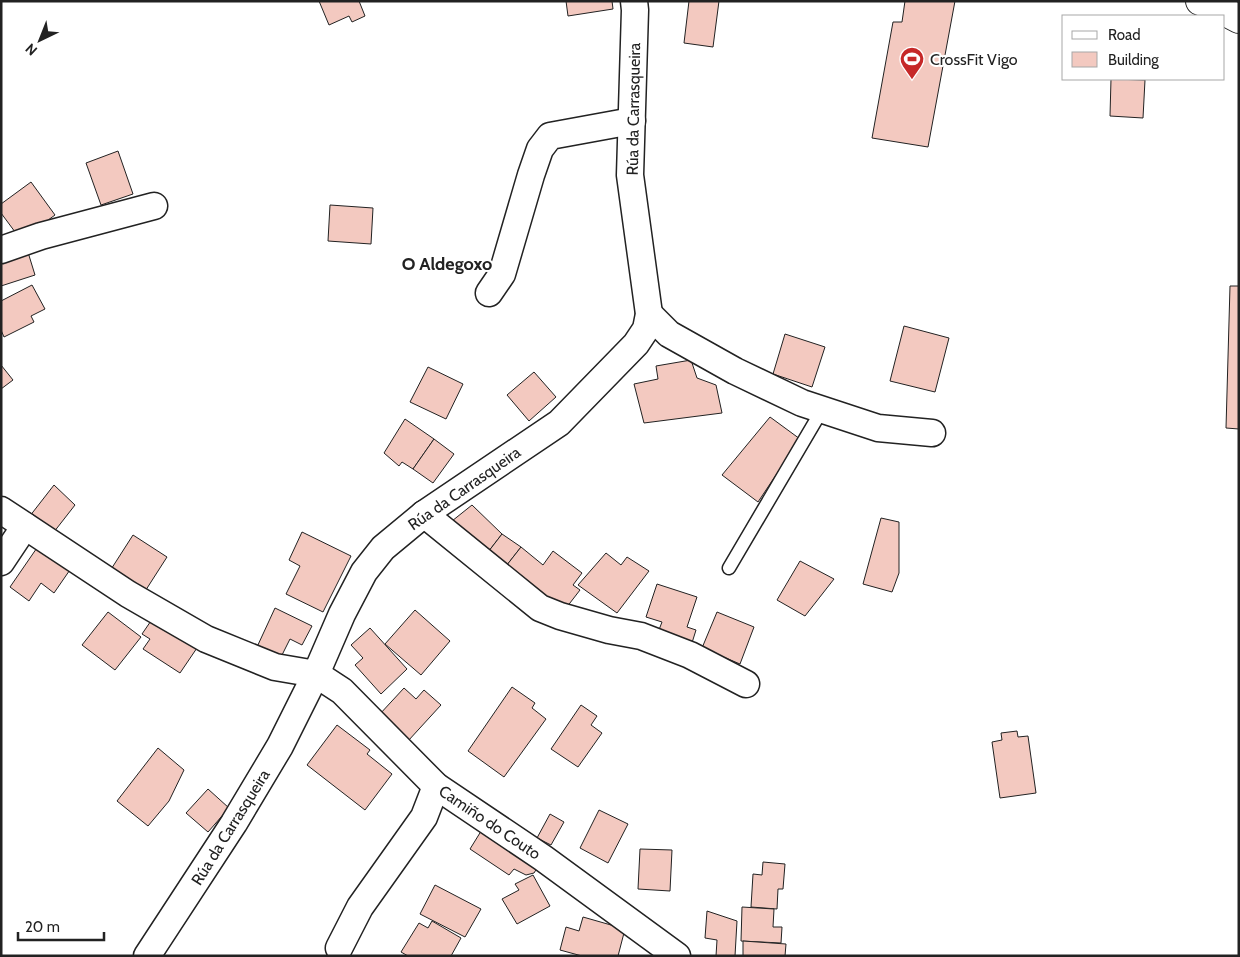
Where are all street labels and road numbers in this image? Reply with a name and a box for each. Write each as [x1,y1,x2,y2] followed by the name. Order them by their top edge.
[623,42,644,175] street label: Rúa da Carrasqueira
[405,442,524,534] street label: Rúa da Carrasqueira
[187,766,274,889] street label: Rúa da Carrasqueira
[435,781,544,864] street label: Camiño do Couto

